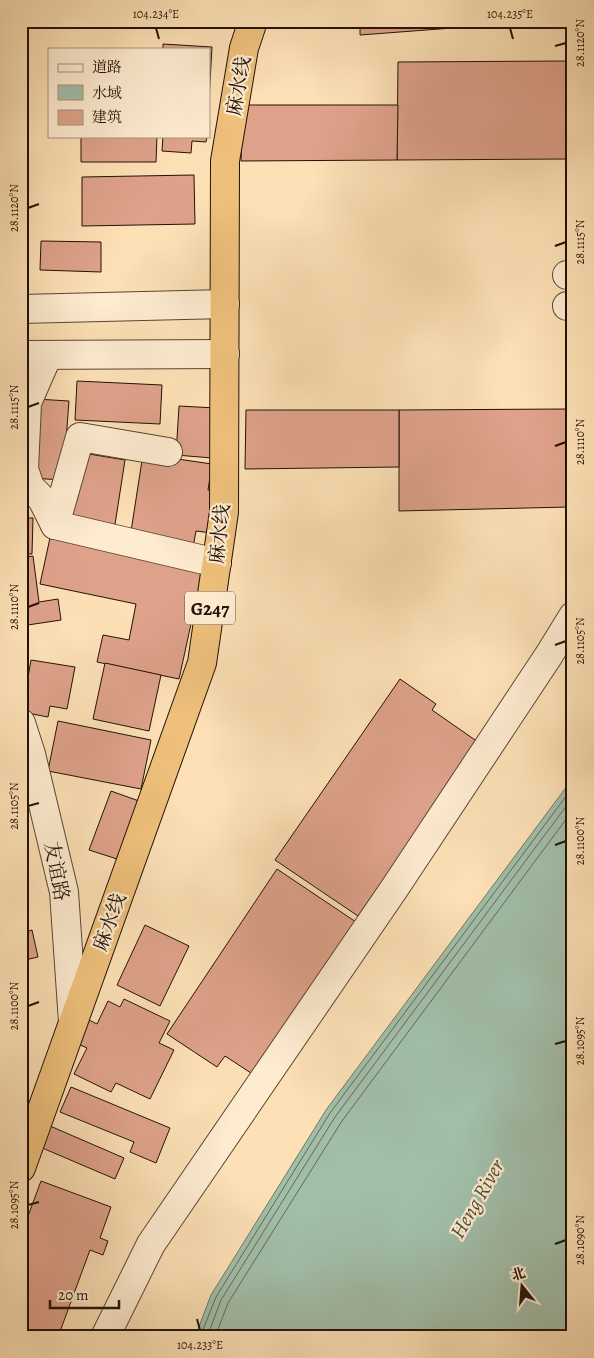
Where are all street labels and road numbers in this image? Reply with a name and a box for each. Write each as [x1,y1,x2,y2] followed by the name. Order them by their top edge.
[220,54,257,118] street label: 麻水线
[203,503,236,565] street label: 麻水线
[185,592,235,624] road number: G247
[38,839,75,903] street label: 友谊路
[87,889,132,955] street label: 麻水线

